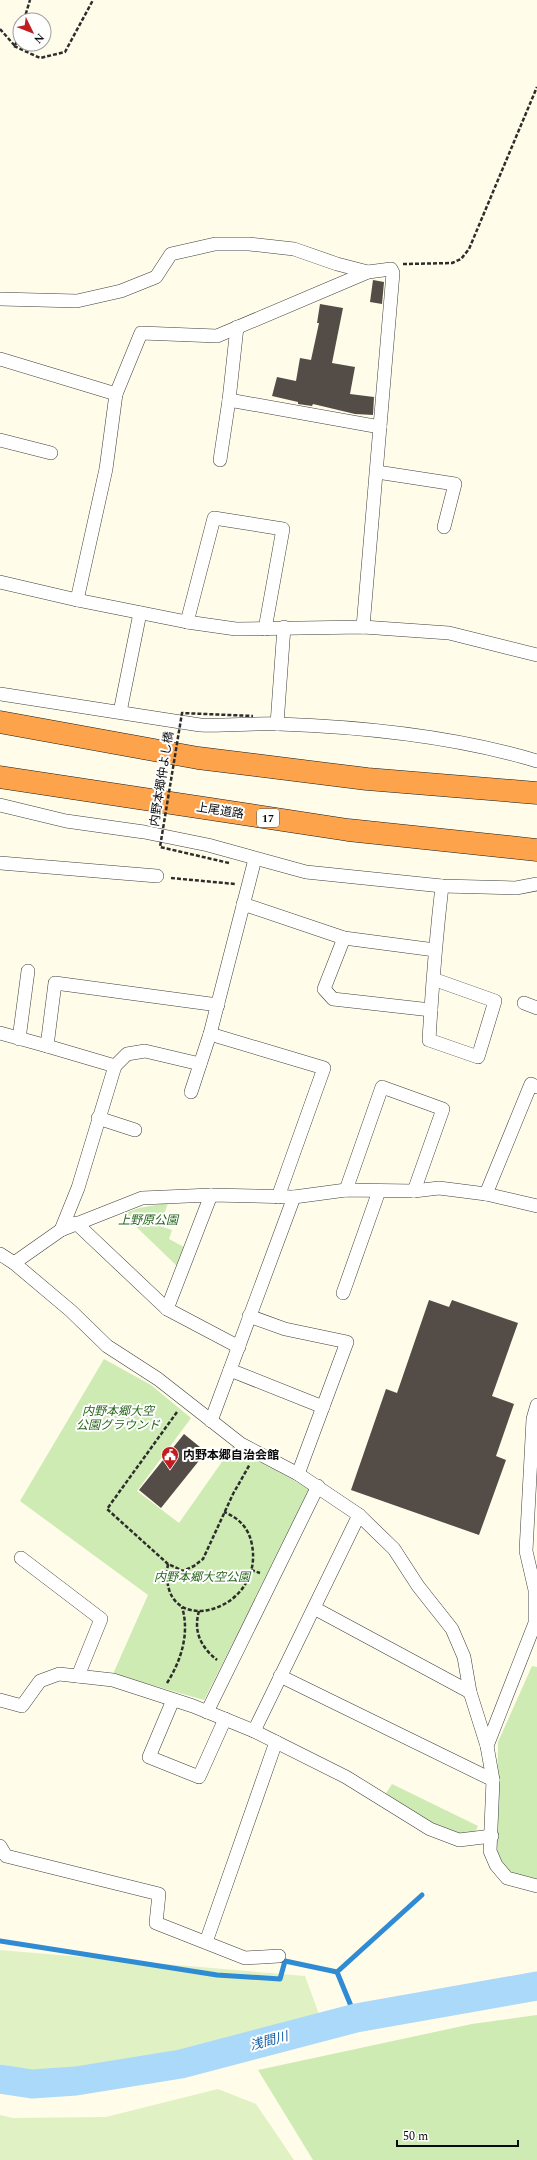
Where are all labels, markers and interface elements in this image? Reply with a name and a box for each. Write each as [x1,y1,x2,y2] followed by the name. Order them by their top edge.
[12,12,52,52] north arrow
[30,29,48,48] text: N
[145,730,179,828] street label: 内野本郷仲よし橋
[195,798,245,824] street label: 上尾道路
[257,809,279,827] road number: 17
[118,1211,180,1230] park label: 上野原公園
[76,1402,161,1435] park label: 内野本郷大空 公園グラウンド
[160,1445,180,1470] public building icon: 内野本郷自治会館
[183,1446,279,1465] place label: 内野本郷自治会館
[154,1568,252,1587] park label: 内野本郷大空公園
[248,2026,292,2056] water label: 浅間川
[397,2122,518,2148] scale bar
[403,2127,428,2146] text: 50 m

